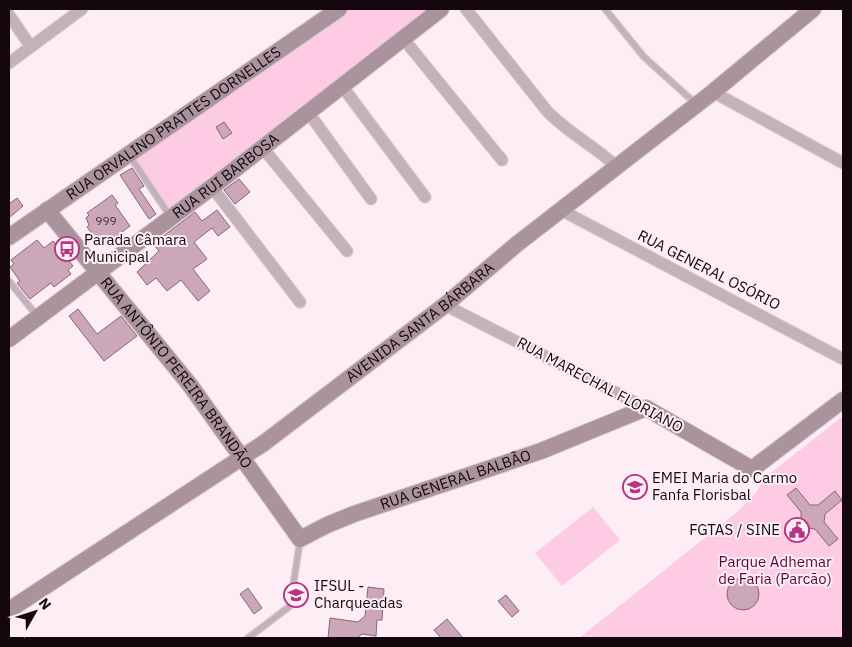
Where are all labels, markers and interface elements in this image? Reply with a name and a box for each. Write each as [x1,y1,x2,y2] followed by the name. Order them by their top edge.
[62,42,284,204] street label: RUA ORVALINO PRATTES DORNELLES
[168,128,283,223] street label: RUA RUI BARBOSA
[95,213,117,228] house number: 999
[635,225,784,314] street label: RUA GENERAL OSÓRIO
[84,230,187,266] place label: Parada Câmara Municipal
[54,236,80,262] bus stop icon: Parada Câmara Municipal
[342,257,498,386] street label: AVENIDA SANTA BÁRBARA
[97,273,257,472] street label: RUA ANTÔNIO PEREIRA BRANDÃO
[514,333,687,437] street label: RUA MARECHAL FLORIANO
[378,445,533,514] street label: RUA GENERAL BALBÃO
[652,468,797,504] place label: EMEI Maria do Carmo Fanfa Florisbal
[622,474,648,500] school or university icon: EMEI Maria do Carmo Fanfa Florisbal
[784,517,810,543] public building icon: FGTAS / SINE
[689,520,780,539] place label: FGTAS / SINE
[718,552,832,588] park label: Parque Adhemar de Faria (Parcão)
[314,576,403,612] place label: IFSUL - Charqueadas
[283,582,309,608] school or university icon: IFSUL - Charqueadas
[10,587,60,637] north arrow
[35,594,55,613] text: N

